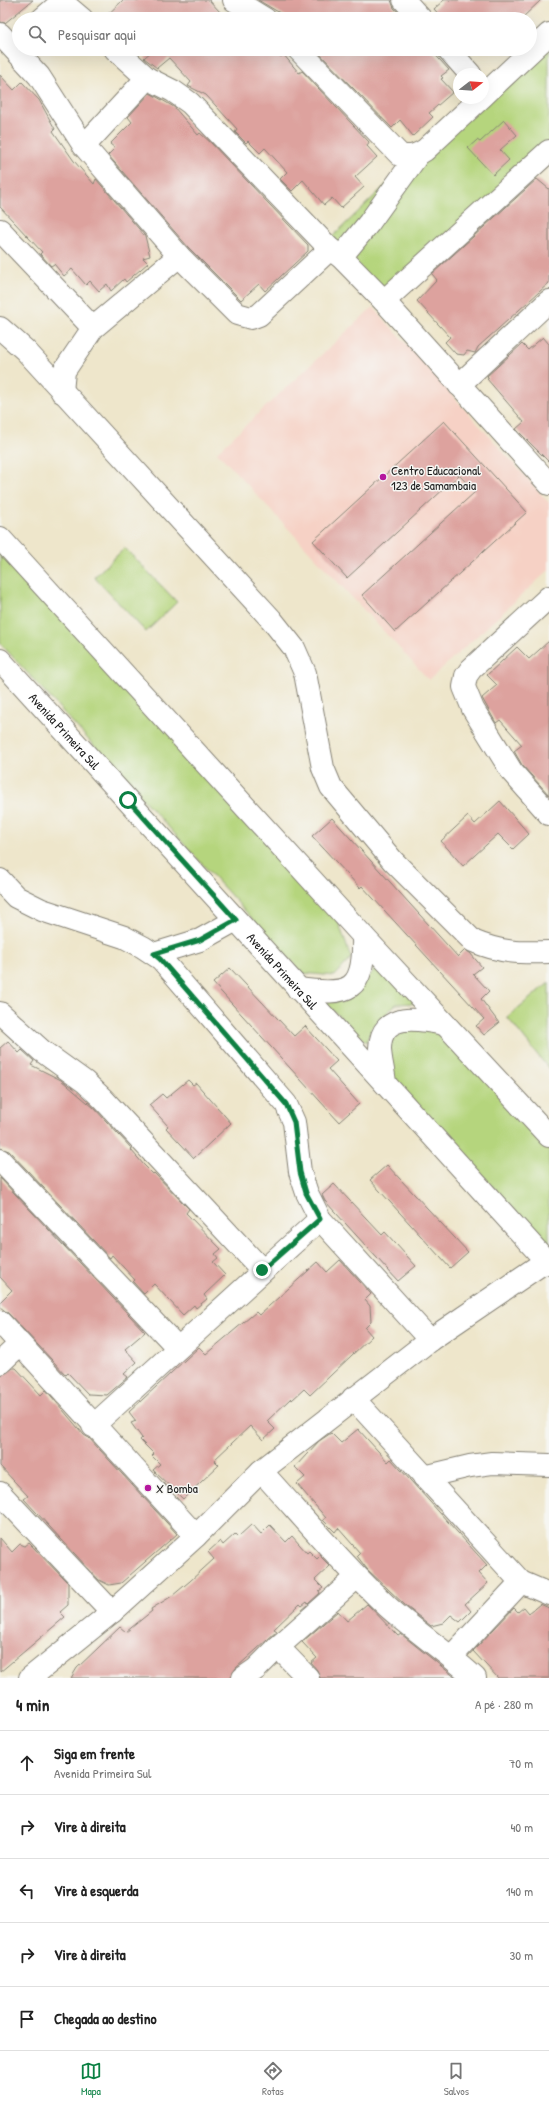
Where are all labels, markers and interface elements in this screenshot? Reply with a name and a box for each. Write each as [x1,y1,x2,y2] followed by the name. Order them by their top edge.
[12,12,537,56] search box
[26,23,48,45] icon: search
[58,24,136,45] text: Pesquisar aqui
[453,68,489,104] north arrow
[391,461,481,494] place label: Centro Educacional 123 de Samambaia
[378,472,388,482] marker: Centro Educacional 123 de Samambaia
[25,689,104,774] street label: Avenida Primeira Sul
[119,791,137,809] route start
[243,929,322,1013] street label: Avenida Primeira Sul
[253,1261,271,1279] route end
[156,1479,198,1497] place label: X Bomba
[143,1483,153,1493] marker: X Bomba
[16,1693,49,1716] text: 4 min
[475,1695,533,1713] text: A pé · 280 m
[54,1743,135,1764] text: Siga em frente
[16,1752,38,1774] icon: ahead
[509,1754,533,1772] text: 70 m
[54,1764,151,1782] text: Avenida Primeira Sul
[16,1816,38,1838] icon: right
[54,1816,126,1837] text: Vire à direita
[510,1818,533,1836] text: 40 m
[16,1880,38,1902] icon: left
[54,1880,138,1901] text: Vire à esquerda
[506,1882,533,1900] text: 140 m
[16,1944,38,1966] icon: right
[54,1944,126,1965] text: Vire à direita
[510,1946,533,1964] text: 30 m
[16,2008,38,2030] icon: arrive
[54,2008,157,2029] text: Chegada ao destino
[80,2060,102,2098] tab: Mapa
[262,2060,284,2098] tab: Rotas
[444,2060,469,2098] tab: Salvos

